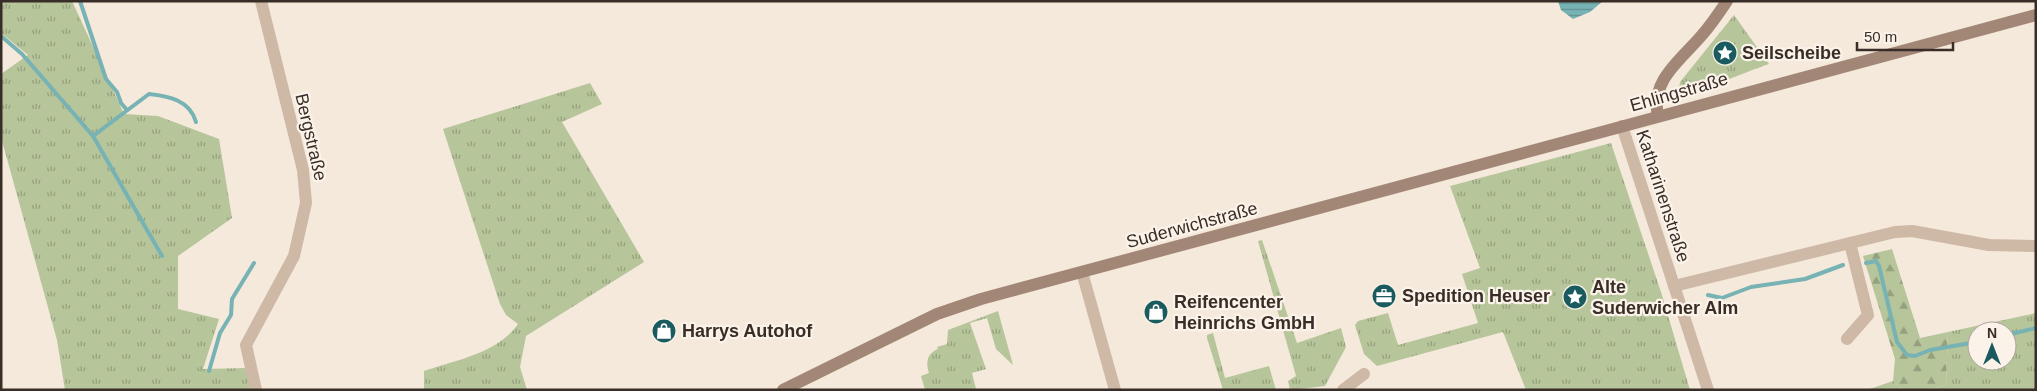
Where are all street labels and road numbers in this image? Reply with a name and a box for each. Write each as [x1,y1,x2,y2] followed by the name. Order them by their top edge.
[1628,68,1730,116] street label: Ehlingstraße
[291,91,331,183] street label: Bergstraße
[1632,127,1694,265] street label: Katharinenstraße
[1124,198,1260,252] street label: Suderwichstraße

